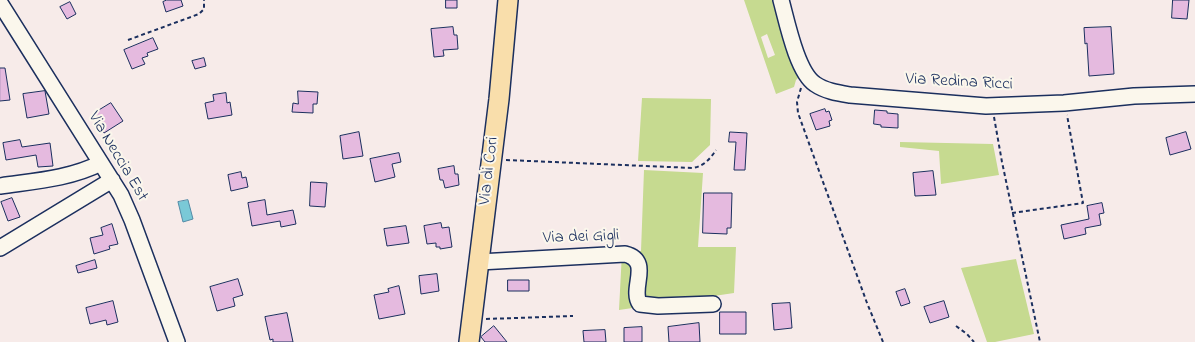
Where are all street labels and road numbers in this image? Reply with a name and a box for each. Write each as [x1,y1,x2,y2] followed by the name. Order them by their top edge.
[905,70,1013,96] street label: Via Redina Ricci
[82,109,152,205] street label: Via Neccia Est
[476,136,504,206] street label: Via di Cori
[542,226,620,250] street label: Via dei Gigli

